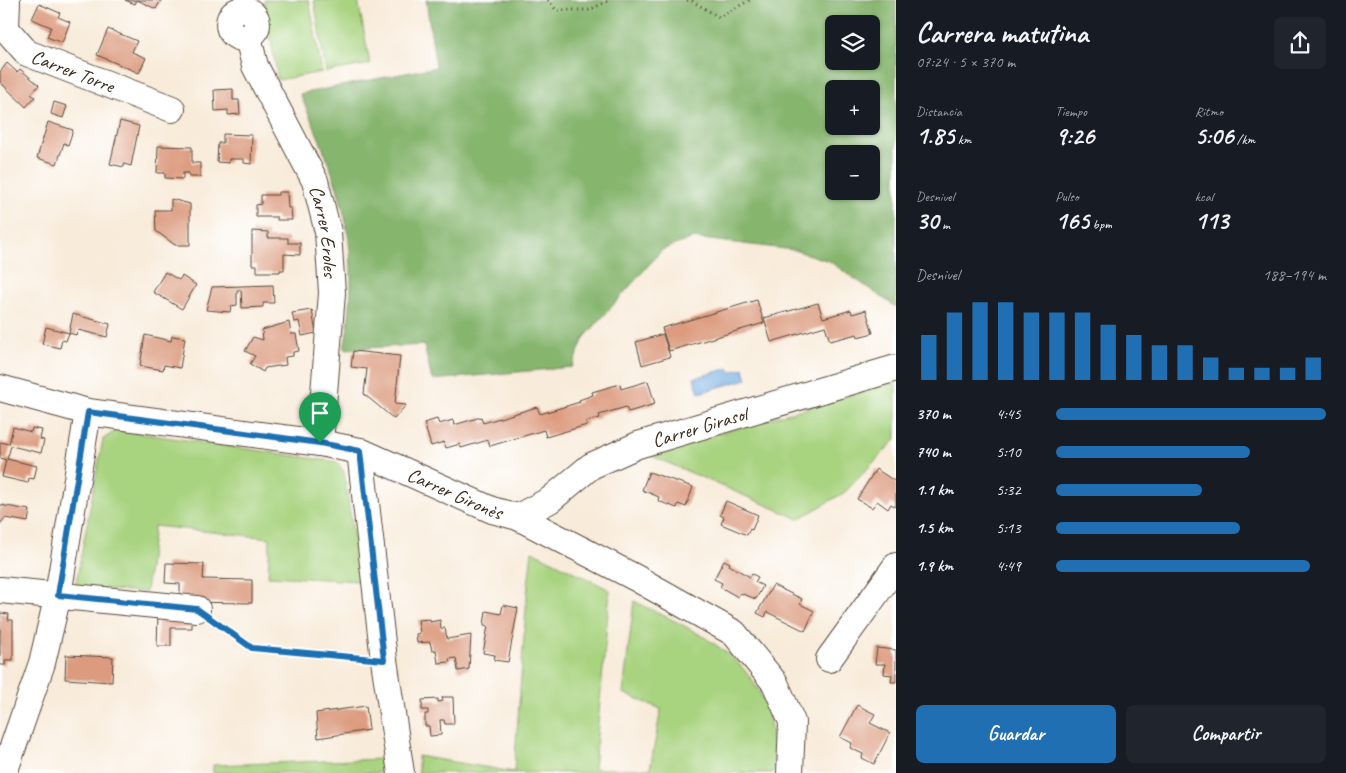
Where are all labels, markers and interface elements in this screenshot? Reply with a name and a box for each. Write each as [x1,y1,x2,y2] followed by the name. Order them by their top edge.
[825,15,880,200] map controls
[825,15,880,70] button: layers
[916,15,1088,50] text: Carrera matutina
[1274,17,1326,69] button: share
[28,44,119,99] street label: Carrer Torre
[916,52,1015,72] text: 07:24 · 5 × 370 m
[825,80,880,135] button: +
[916,103,962,120] text: Distancia
[1055,103,1087,120] text: Tiempo
[1195,103,1223,120] text: Ritmo
[916,120,954,152] text: 1.85
[1055,120,1094,152] text: 9:26
[1195,120,1233,152] text: 5:06
[954,131,971,148] text: km
[1233,131,1255,148] text: /km
[825,145,880,200] button: −
[304,183,343,280] street label: Carrer Eroles
[916,188,954,205] text: Desnivel
[1055,188,1079,205] text: Pulso
[1195,188,1213,205] text: kcal
[916,205,939,237] text: 30
[1055,205,1089,237] text: 165
[1195,205,1228,237] text: 113
[939,216,950,233] text: m
[1089,216,1112,233] text: bpm
[916,265,959,285] text: Desnivel
[1263,265,1326,285] text: 188–194 m
[299,392,341,443] pin
[306,399,334,427] icon: arrive
[649,400,753,453] street label: Carrer Girasol
[916,404,951,424] text: 370 m
[996,404,1021,424] text: 4:45
[916,442,951,462] text: 740 m
[996,442,1021,462] text: 5:10
[403,462,507,526] street label: Carrer Gironès
[916,480,953,500] text: 1.1 km
[996,480,1021,500] text: 5:32
[916,518,953,538] text: 1.5 km
[996,518,1021,538] text: 5:13
[916,556,953,576] text: 1.9 km
[996,556,1021,576] text: 4:49
[916,705,1116,763] button: Guardar
[1126,705,1326,763] button: Compartir

